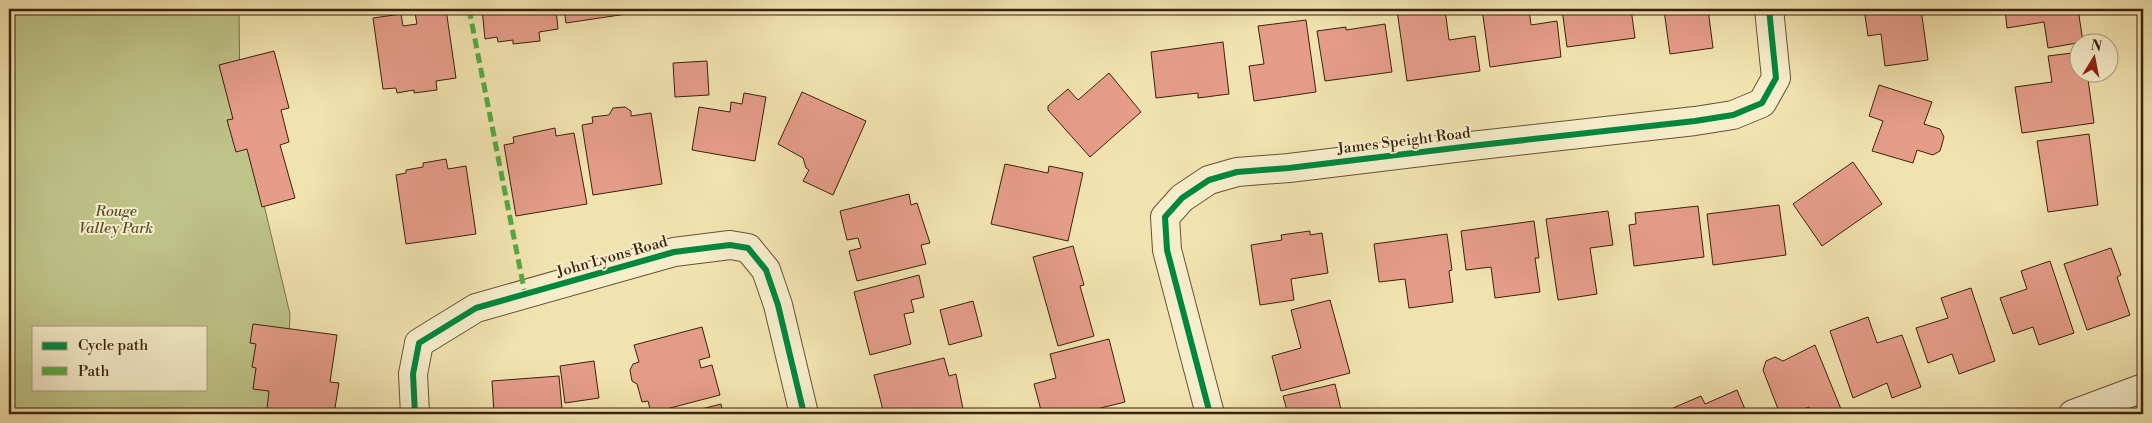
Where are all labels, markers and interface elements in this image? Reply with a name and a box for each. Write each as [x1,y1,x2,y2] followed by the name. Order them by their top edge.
[2070,32,2120,82] north arrow
[2089,36,2103,56] text: N
[1335,123,1472,159] street label: James Speight Road
[79,202,153,238] park label: Rouge Valley Park
[554,232,670,282] street label: John Lyons Road
[32,326,208,390] legend
[78,336,148,355] text: Cycle path
[78,362,110,381] text: Path

